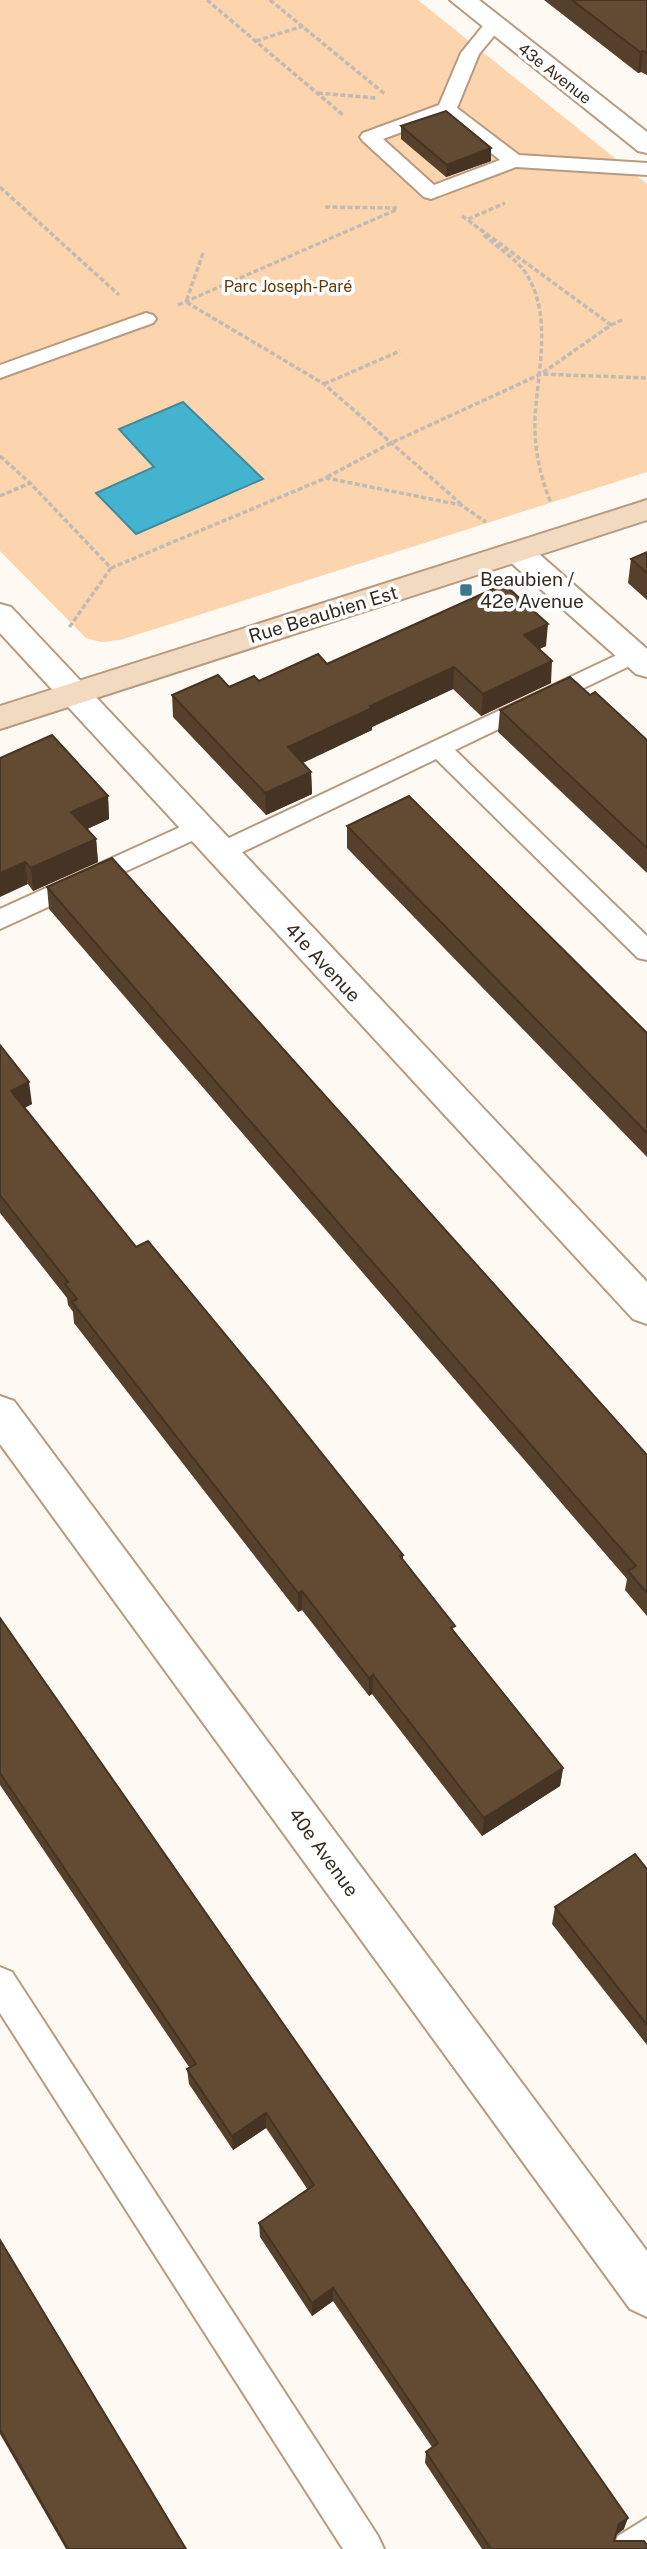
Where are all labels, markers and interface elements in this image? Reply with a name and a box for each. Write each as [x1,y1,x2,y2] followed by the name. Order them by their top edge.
[514,39,595,108] street label: 43e Avenue
[224,277,352,296] park label: Parc Joseph-Paré
[480,568,584,612] place label: Beaubien / 42e Avenue
[246,581,400,647] street label: Rue Beaubien Est
[458,582,474,598] marker: Beaubien / 42e Avenue
[281,918,365,1006] street label: 41e Avenue
[285,1803,363,1901] street label: 40e Avenue

